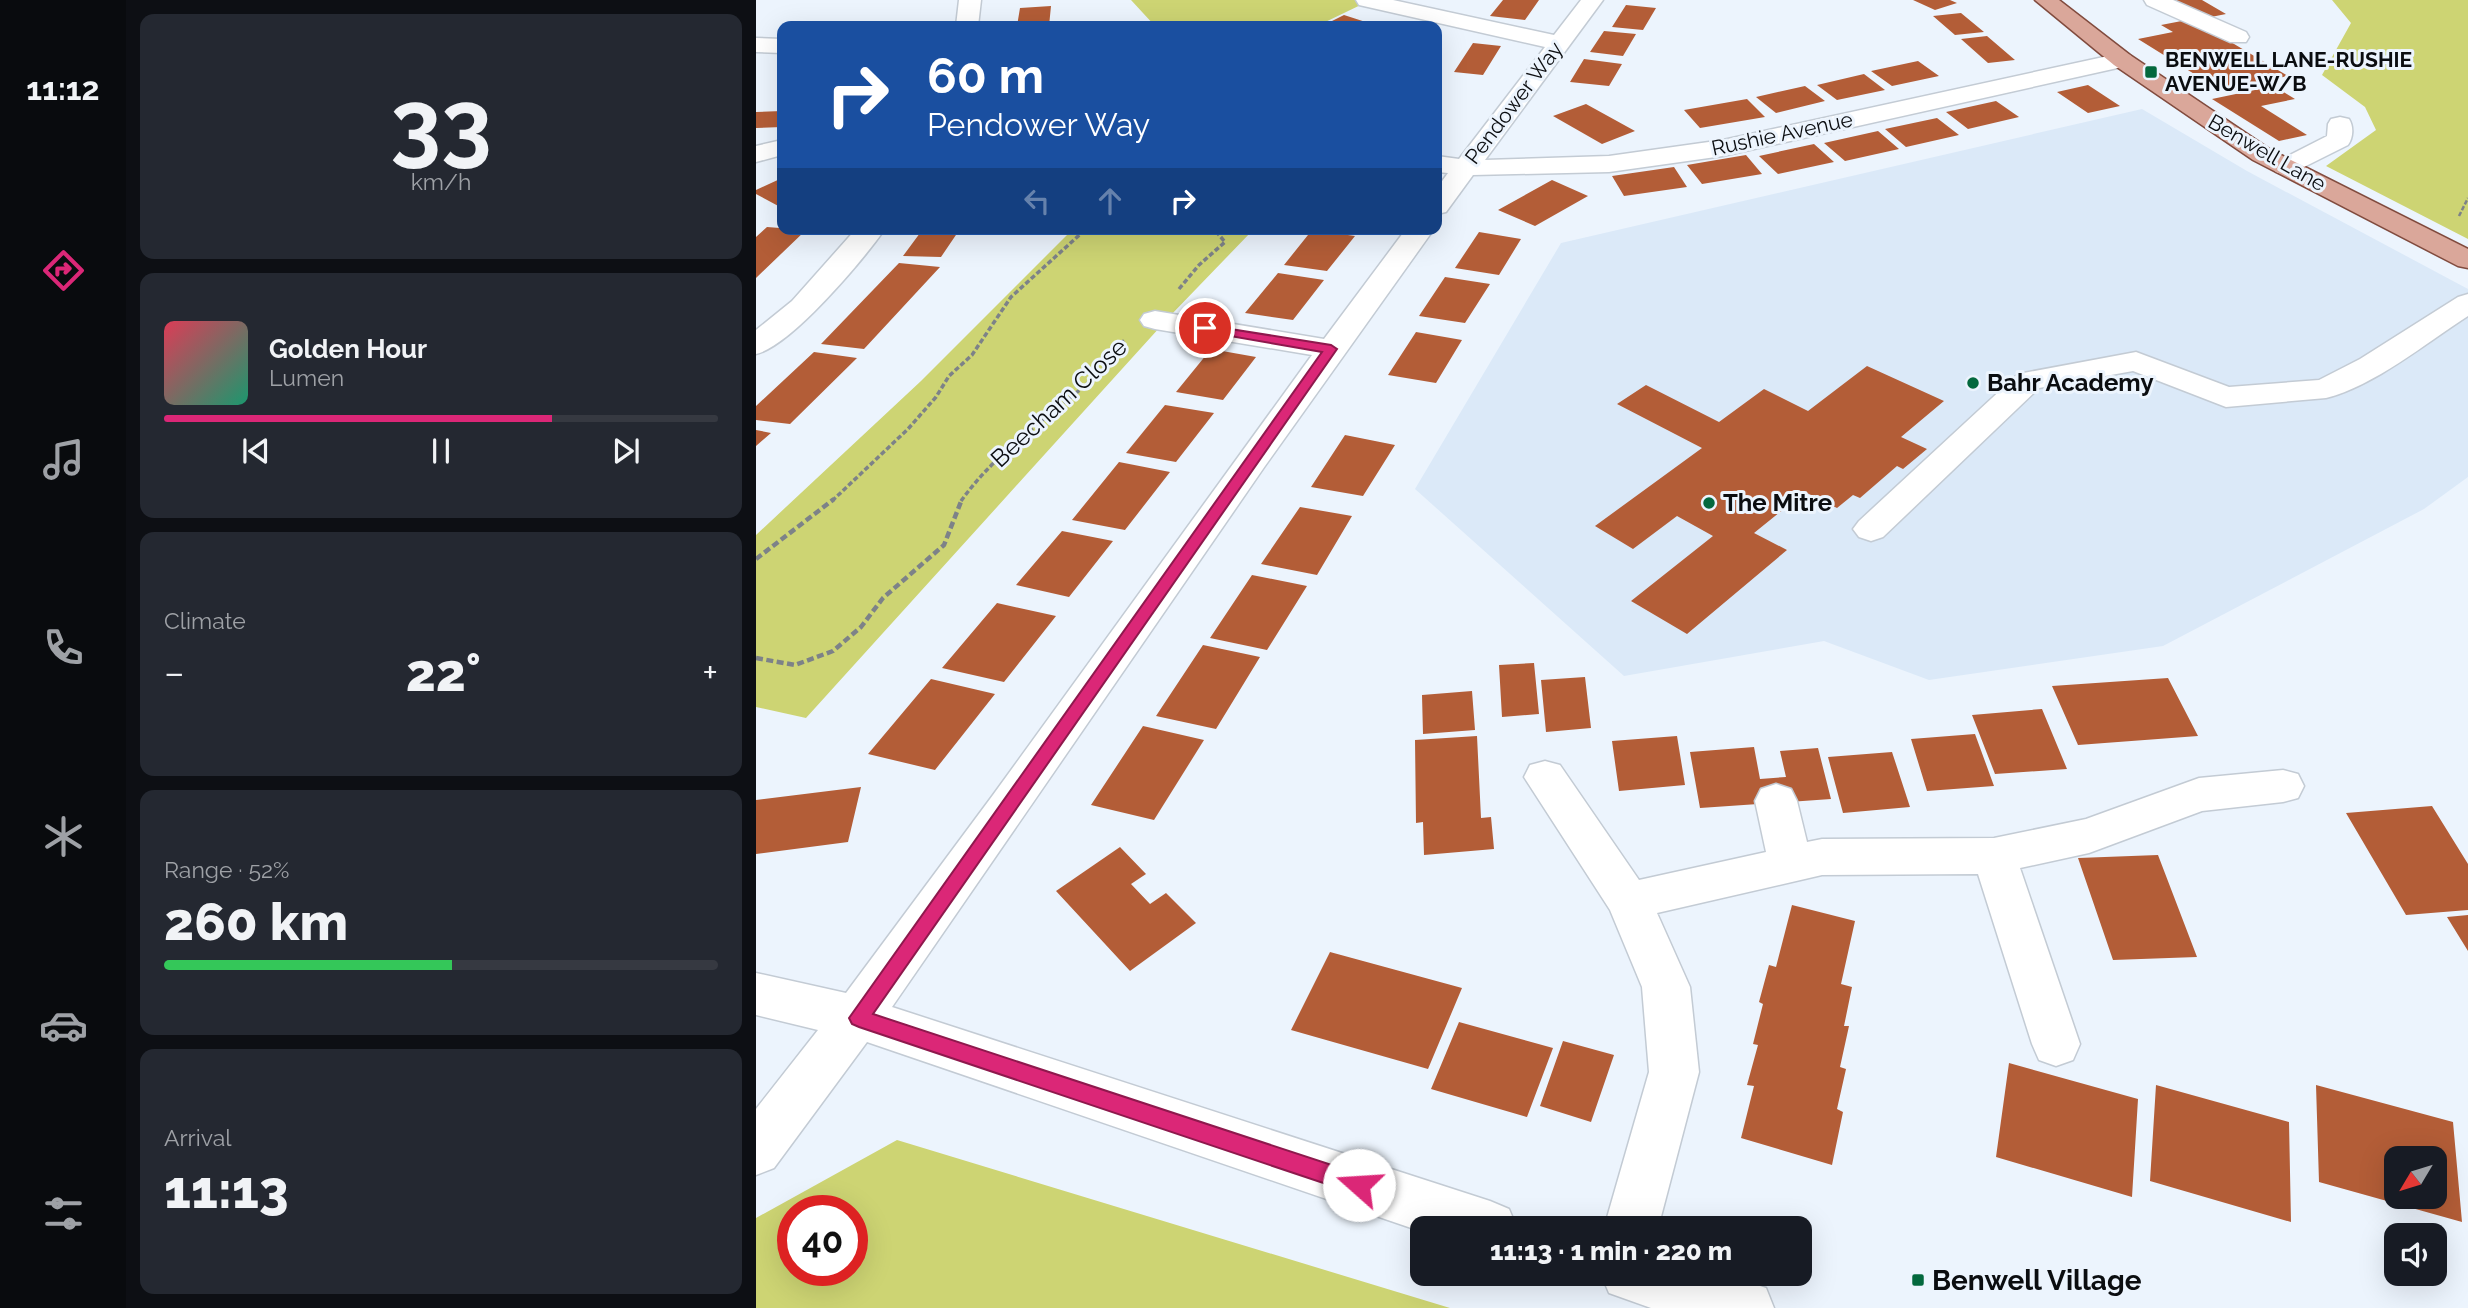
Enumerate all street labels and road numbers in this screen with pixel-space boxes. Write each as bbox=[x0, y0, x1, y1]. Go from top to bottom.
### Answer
street label: Pendower Way bbox=[1460, 37, 1568, 169]
street label: Rushie Avenue bbox=[1709, 106, 1855, 161]
street label: Benwell Lane bbox=[2204, 109, 2331, 196]
street label: Beecham Close bbox=[985, 332, 1133, 473]

